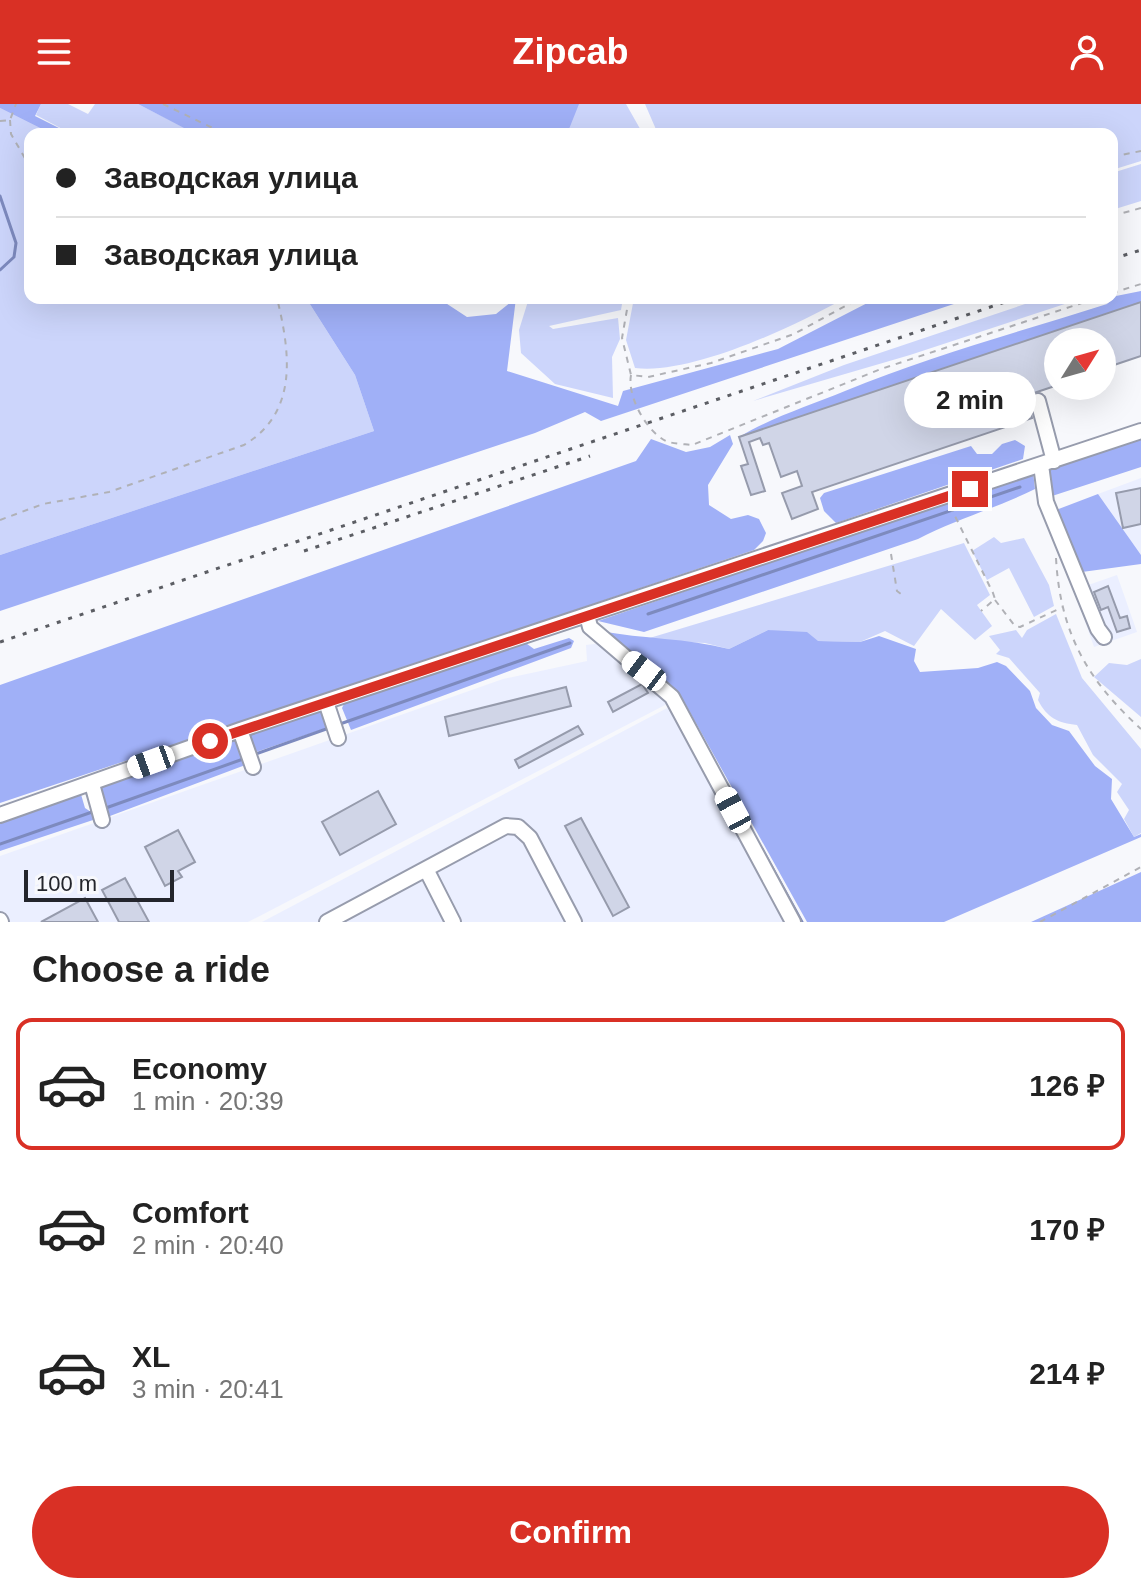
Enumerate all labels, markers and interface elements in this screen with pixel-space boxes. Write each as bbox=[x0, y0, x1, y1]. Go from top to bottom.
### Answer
icon: menu bbox=[32, 30, 76, 74]
icon: person bbox=[1065, 30, 1109, 74]
text: Zipcab bbox=[512, 31, 629, 72]
text: Заводская улица bbox=[104, 161, 358, 194]
text: Заводская улица bbox=[104, 238, 358, 271]
north arrow bbox=[1044, 328, 1116, 400]
map controls bbox=[1044, 328, 1116, 400]
callout: 2 min bbox=[904, 373, 1036, 429]
text: 2 min bbox=[936, 385, 1004, 415]
route end bbox=[952, 471, 988, 507]
car bbox=[618, 647, 670, 695]
route start bbox=[192, 723, 228, 759]
car bbox=[124, 743, 178, 781]
car bbox=[711, 783, 755, 837]
scale bar bbox=[24, 866, 174, 902]
text: 100 m bbox=[36, 871, 97, 896]
text: Choose a ride bbox=[32, 949, 270, 990]
icon: car bbox=[36, 1048, 108, 1120]
text: Economy bbox=[132, 1052, 267, 1085]
text: 126 ₽ bbox=[1029, 1069, 1105, 1102]
text: 1 min · 20:39 bbox=[132, 1086, 284, 1116]
icon: car bbox=[36, 1192, 108, 1264]
text: Comfort bbox=[132, 1196, 249, 1229]
text: 170 ₽ bbox=[1029, 1213, 1105, 1246]
text: 2 min · 20:40 bbox=[132, 1230, 284, 1260]
icon: car bbox=[36, 1336, 108, 1408]
text: XL bbox=[132, 1340, 170, 1373]
text: 214 ₽ bbox=[1029, 1357, 1105, 1390]
text: 3 min · 20:41 bbox=[132, 1374, 284, 1404]
button: Confirm bbox=[32, 1486, 1109, 1578]

